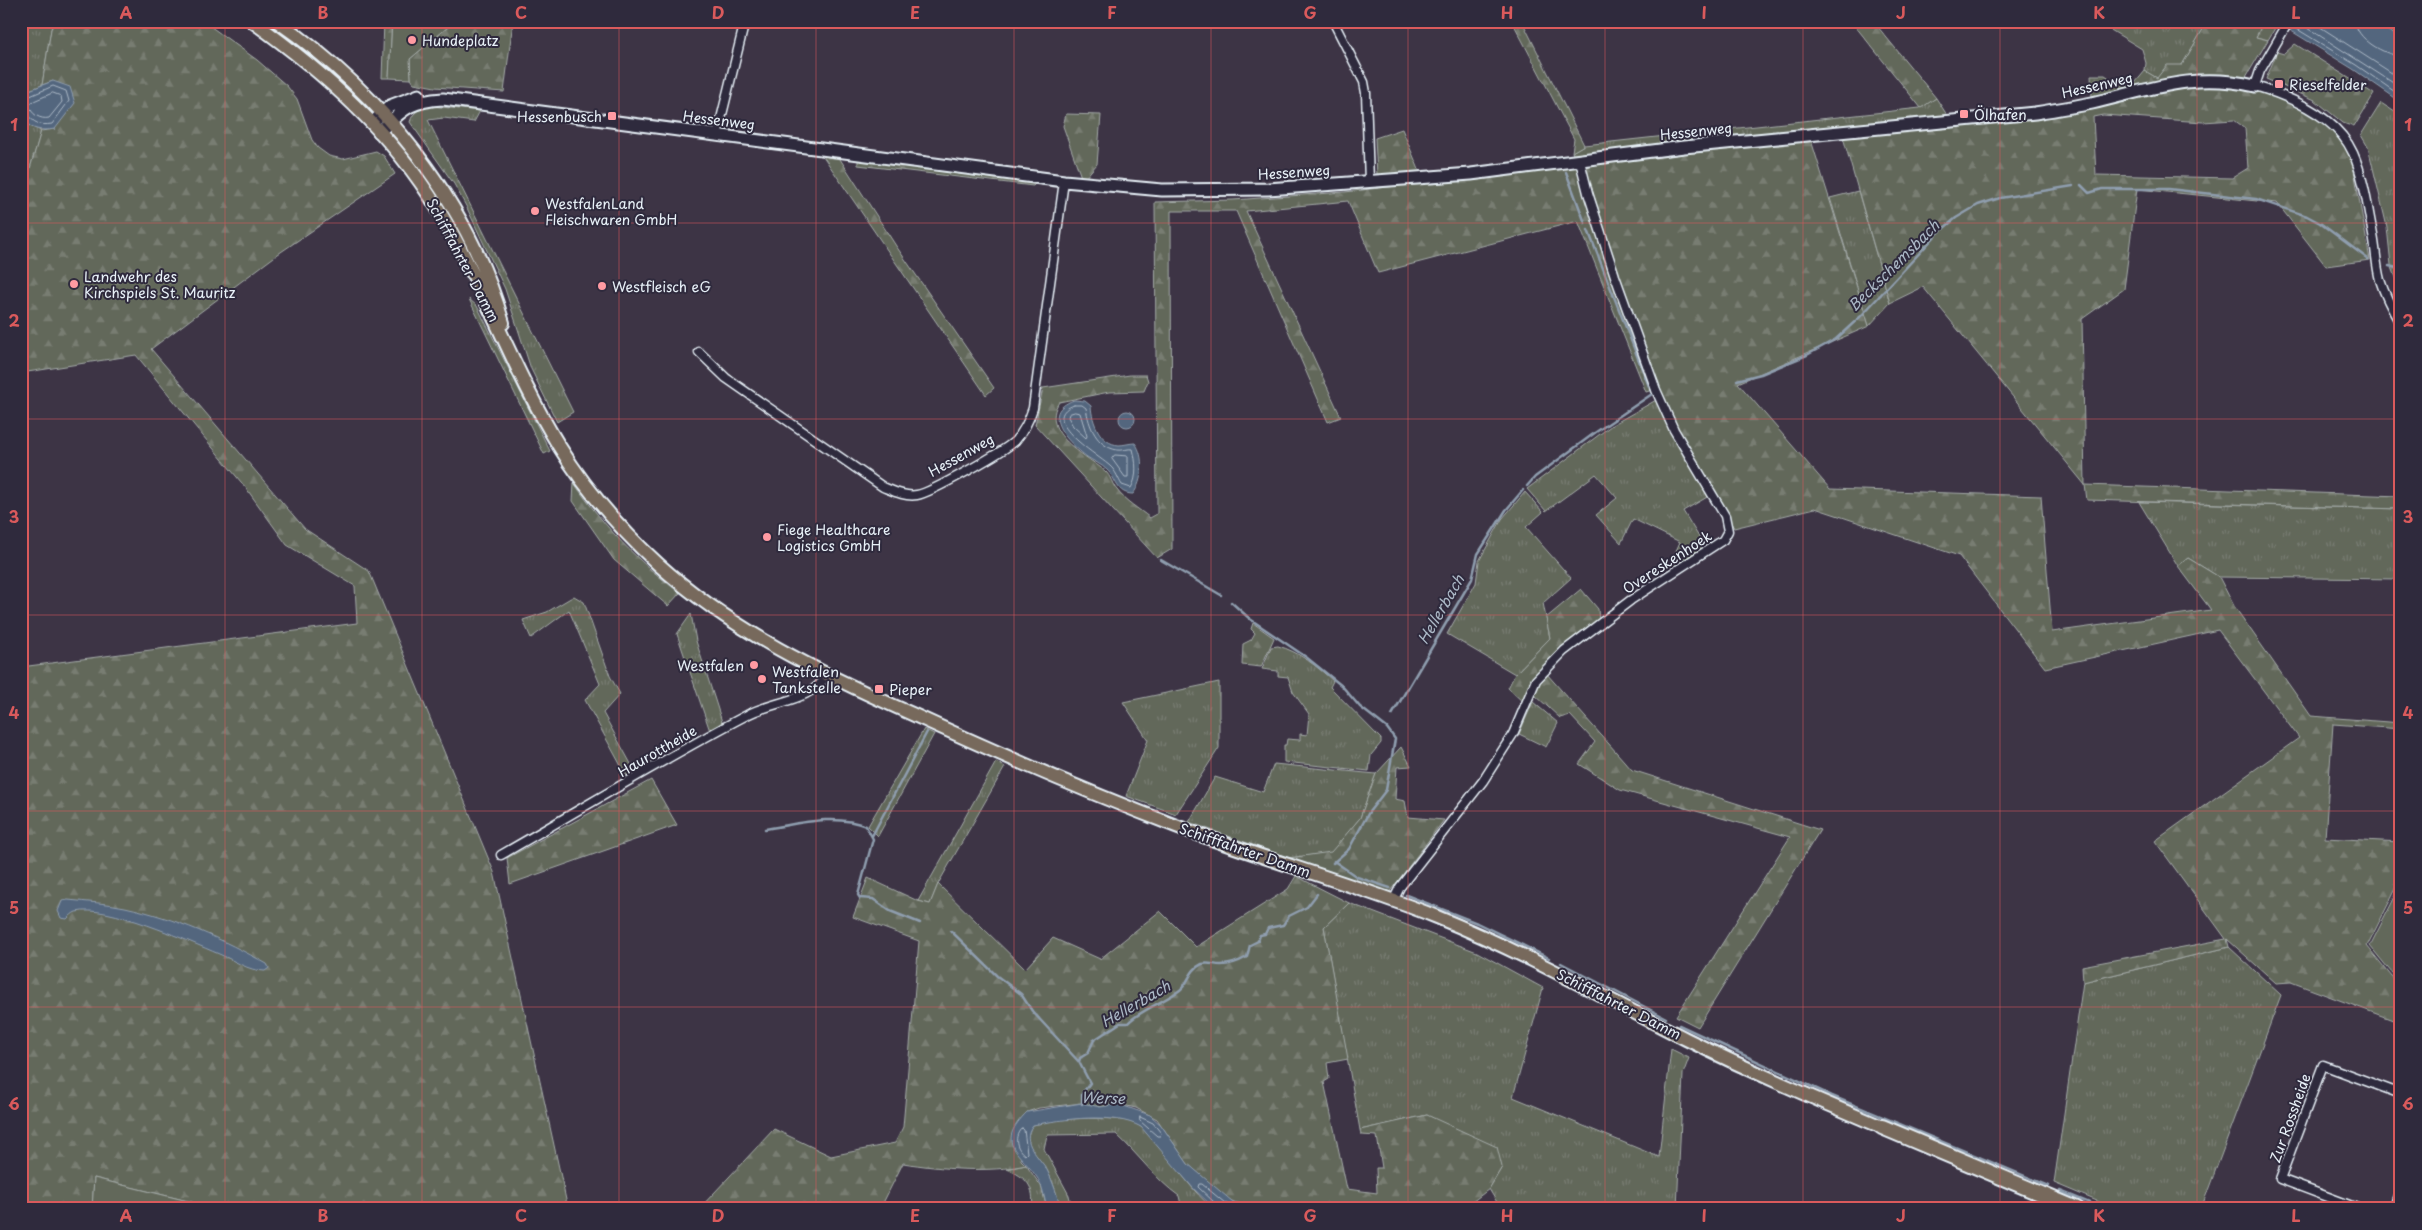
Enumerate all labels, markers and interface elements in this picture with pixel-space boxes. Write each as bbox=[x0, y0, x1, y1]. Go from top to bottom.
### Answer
text: A bbox=[120, 0, 133, 24]
text: B bbox=[318, 0, 329, 24]
text: C bbox=[515, 0, 527, 24]
text: D bbox=[712, 0, 724, 24]
text: E bbox=[910, 0, 920, 24]
text: F bbox=[1107, 0, 1117, 24]
text: G bbox=[1303, 0, 1317, 24]
text: H bbox=[1501, 0, 1513, 24]
text: I bbox=[1701, 0, 1707, 24]
text: J bbox=[1896, 0, 1906, 24]
text: K bbox=[2093, 0, 2105, 24]
text: L bbox=[2291, 0, 2301, 24]
place label: Hundeplatz bbox=[422, 30, 499, 51]
marker: Hundeplatz bbox=[406, 34, 418, 46]
street label: Hessenweg bbox=[2059, 67, 2135, 103]
place label: Rieselfelder bbox=[2289, 74, 2367, 95]
marker: Rieselfelder bbox=[2273, 78, 2285, 90]
place label: Ölhafen bbox=[1974, 104, 2027, 125]
street label: Hessenweg bbox=[682, 105, 756, 135]
place label: Hessenbusch bbox=[517, 106, 602, 127]
marker: Ölhafen bbox=[1958, 108, 1970, 120]
marker: Hessenbusch bbox=[606, 110, 618, 122]
text: 1 bbox=[10, 112, 18, 136]
text: 1 bbox=[2404, 112, 2412, 136]
street label: Hessenweg bbox=[1659, 117, 1733, 145]
street label: Hessenweg bbox=[1257, 159, 1331, 185]
place label: WestfalenLand Fleischwaren GmbH bbox=[545, 193, 677, 230]
street label: Schifffahrter Damm bbox=[421, 194, 505, 326]
marker: WestfalenLand Fleischwaren GmbH bbox=[529, 205, 541, 217]
water label: Beckschemsbach bbox=[1842, 214, 1944, 316]
place label: Landwehr des Kirchspiels St. Mauritz bbox=[84, 266, 236, 303]
place label: Westfleisch eG bbox=[612, 276, 711, 297]
marker: Landwehr des Kirchspiels St. Mauritz bbox=[68, 278, 80, 290]
marker: Westfleisch eG bbox=[596, 280, 608, 292]
text: 2 bbox=[8, 308, 20, 332]
text: 2 bbox=[2402, 308, 2414, 332]
street label: Hessenweg bbox=[924, 428, 998, 482]
text: 3 bbox=[9, 504, 19, 528]
text: 3 bbox=[2403, 504, 2413, 528]
place label: Fiege Healthcare Logistics GmbH bbox=[777, 519, 890, 556]
street label: Overeskenhoek bbox=[1618, 525, 1716, 599]
marker: Fiege Healthcare Logistics GmbH bbox=[761, 531, 773, 543]
water label: Hellerbach bbox=[1411, 570, 1469, 648]
place label: Westfalen bbox=[677, 655, 744, 676]
marker: Westfalen bbox=[748, 659, 760, 671]
place label: Westfalen Tankstelle bbox=[772, 661, 841, 698]
marker: Westfalen Tankstelle bbox=[756, 673, 768, 685]
place label: Pieper bbox=[889, 679, 932, 700]
marker: Pieper bbox=[873, 683, 885, 695]
text: 4 bbox=[9, 700, 20, 724]
text: 4 bbox=[2403, 700, 2414, 724]
street label: Haurottheide bbox=[614, 720, 700, 782]
street label: Schifffahrter Damm bbox=[1177, 818, 1313, 882]
text: 5 bbox=[9, 895, 19, 919]
text: 5 bbox=[2403, 895, 2413, 919]
street label: Schifffahrter Damm bbox=[1553, 963, 1685, 1045]
water label: Hellerbach bbox=[1096, 974, 1174, 1032]
street label: Zur Rossheide bbox=[2264, 1071, 2316, 1165]
water label: Werse bbox=[1081, 1085, 1126, 1109]
text: 6 bbox=[8, 1091, 20, 1115]
text: 6 bbox=[2402, 1091, 2414, 1115]
text: A bbox=[120, 1203, 133, 1227]
text: B bbox=[318, 1203, 329, 1227]
text: C bbox=[515, 1203, 527, 1227]
text: D bbox=[712, 1203, 724, 1227]
text: E bbox=[910, 1203, 920, 1227]
text: F bbox=[1107, 1203, 1117, 1227]
text: G bbox=[1303, 1203, 1317, 1227]
text: H bbox=[1501, 1203, 1513, 1227]
text: I bbox=[1701, 1203, 1707, 1227]
text: J bbox=[1896, 1203, 1906, 1227]
text: K bbox=[2093, 1203, 2105, 1227]
text: L bbox=[2291, 1203, 2301, 1227]

